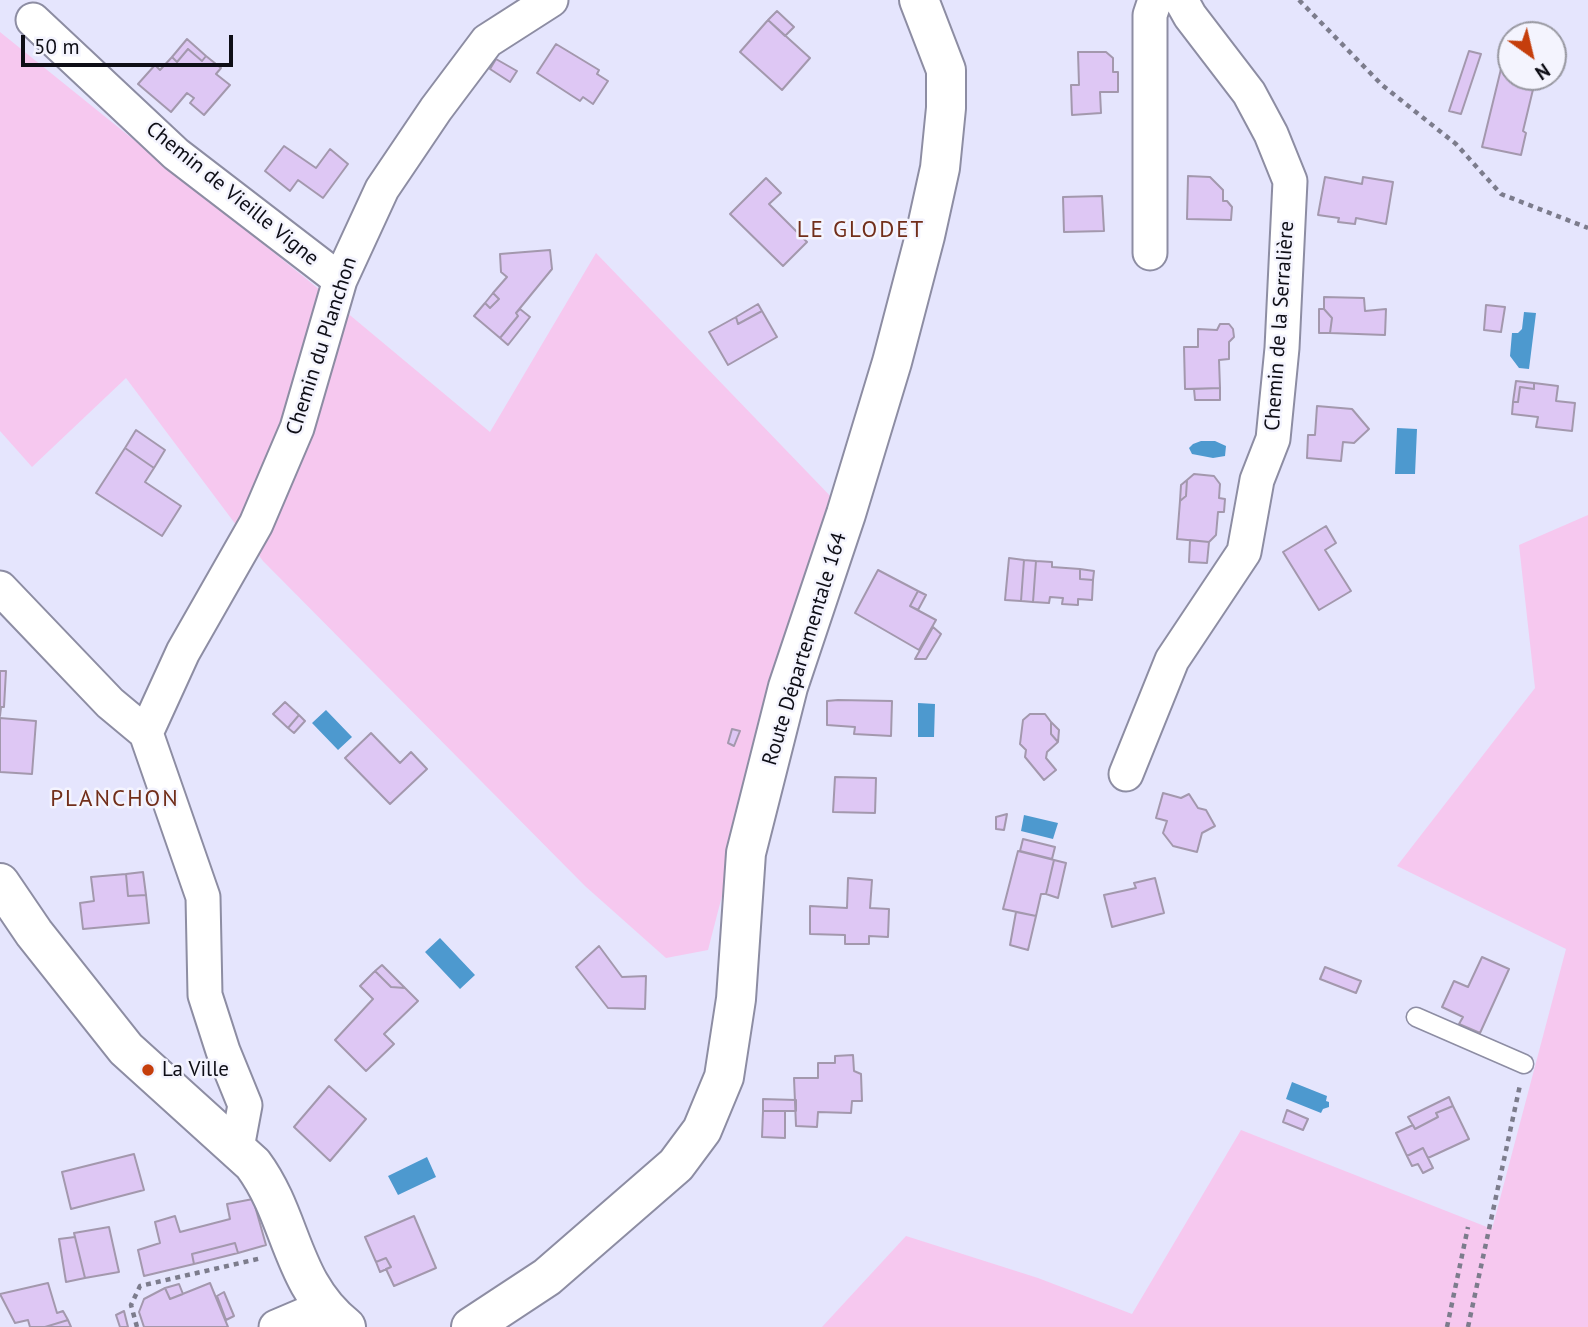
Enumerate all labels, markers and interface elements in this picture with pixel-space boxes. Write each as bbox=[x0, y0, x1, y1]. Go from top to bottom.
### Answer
scale bar bbox=[24, 21, 236, 65]
north arrow bbox=[1497, 21, 1567, 91]
text: 50 m bbox=[34, 33, 80, 60]
text: N bbox=[1531, 58, 1555, 85]
street label: Chemin de Vieille Vigne bbox=[141, 117, 323, 271]
district label: LE GLODET bbox=[798, 216, 924, 244]
street label: Chemin de la Serralière bbox=[1260, 220, 1300, 432]
street label: Chemin du Planchon bbox=[281, 254, 363, 438]
street label: Route Départementale 164 bbox=[758, 530, 852, 768]
district label: PLANCHON bbox=[51, 785, 179, 813]
place label: La Ville bbox=[162, 1057, 229, 1083]
marker: La Ville bbox=[140, 1062, 156, 1078]

